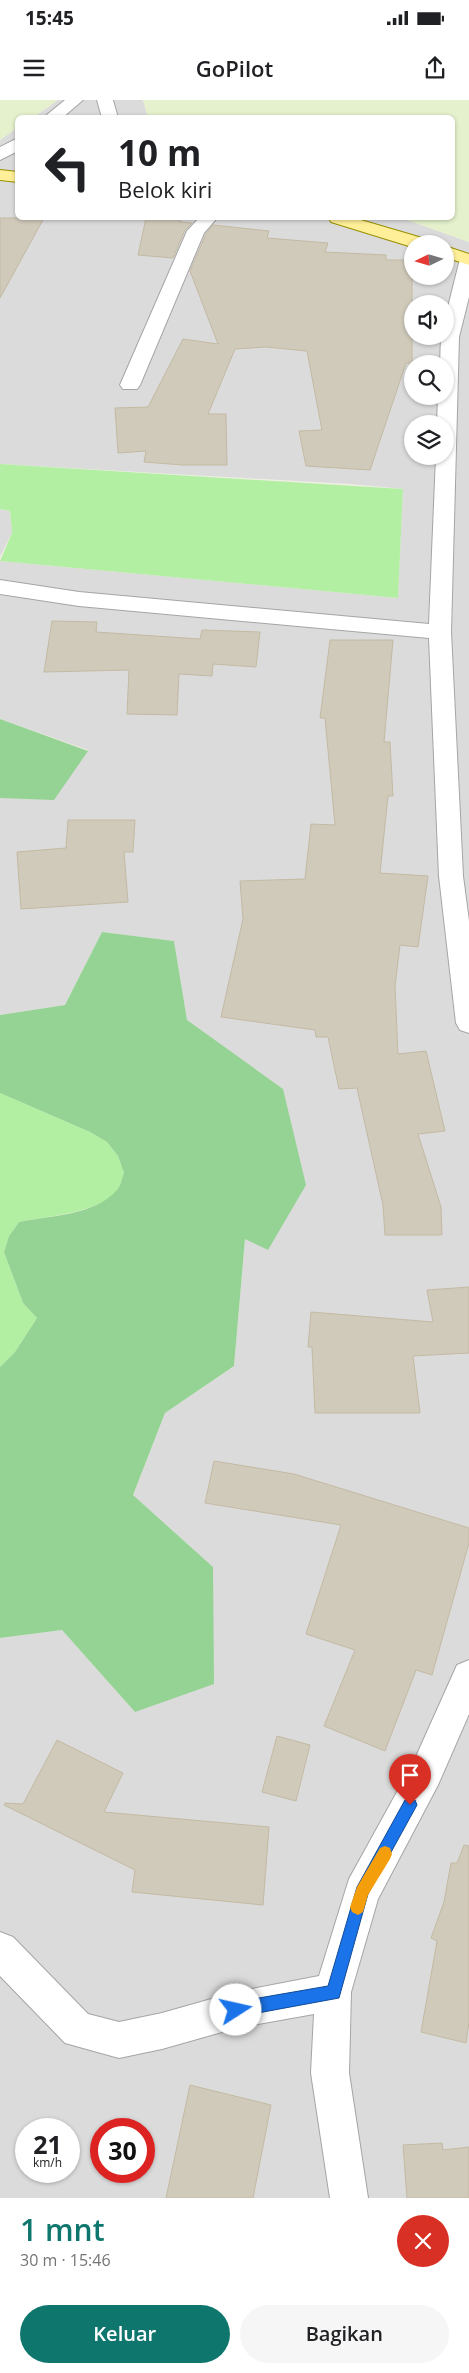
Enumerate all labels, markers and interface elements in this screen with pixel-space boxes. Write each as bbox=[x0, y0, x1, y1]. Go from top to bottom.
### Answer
text: 15:45 bbox=[25, 5, 74, 31]
text: GoPilot bbox=[196, 53, 273, 83]
icon: menu bbox=[20, 54, 48, 82]
icon: share bbox=[421, 54, 449, 82]
text: 10 m bbox=[118, 129, 201, 176]
icon: left bbox=[35, 135, 100, 200]
text: Belok kiri bbox=[118, 174, 212, 204]
north arrow bbox=[404, 235, 454, 285]
map controls bbox=[404, 235, 454, 465]
button: sound bbox=[404, 295, 454, 345]
button: search bbox=[404, 355, 454, 405]
button: layers bbox=[404, 415, 454, 465]
pin bbox=[389, 1754, 431, 1805]
icon: arrive bbox=[396, 1761, 424, 1789]
position arrow bbox=[209, 1983, 261, 2035]
speed limit sign: 30 bbox=[90, 2118, 155, 2183]
text: 21 bbox=[33, 2127, 62, 2161]
text: km/h bbox=[33, 2154, 62, 2171]
text: 1 mnt bbox=[20, 2209, 105, 2250]
button: close bbox=[397, 2215, 449, 2267]
text: 30 m · 15:46 bbox=[20, 2249, 111, 2271]
button: Keluar bbox=[20, 2305, 230, 2363]
button: Bagikan bbox=[240, 2305, 449, 2363]

